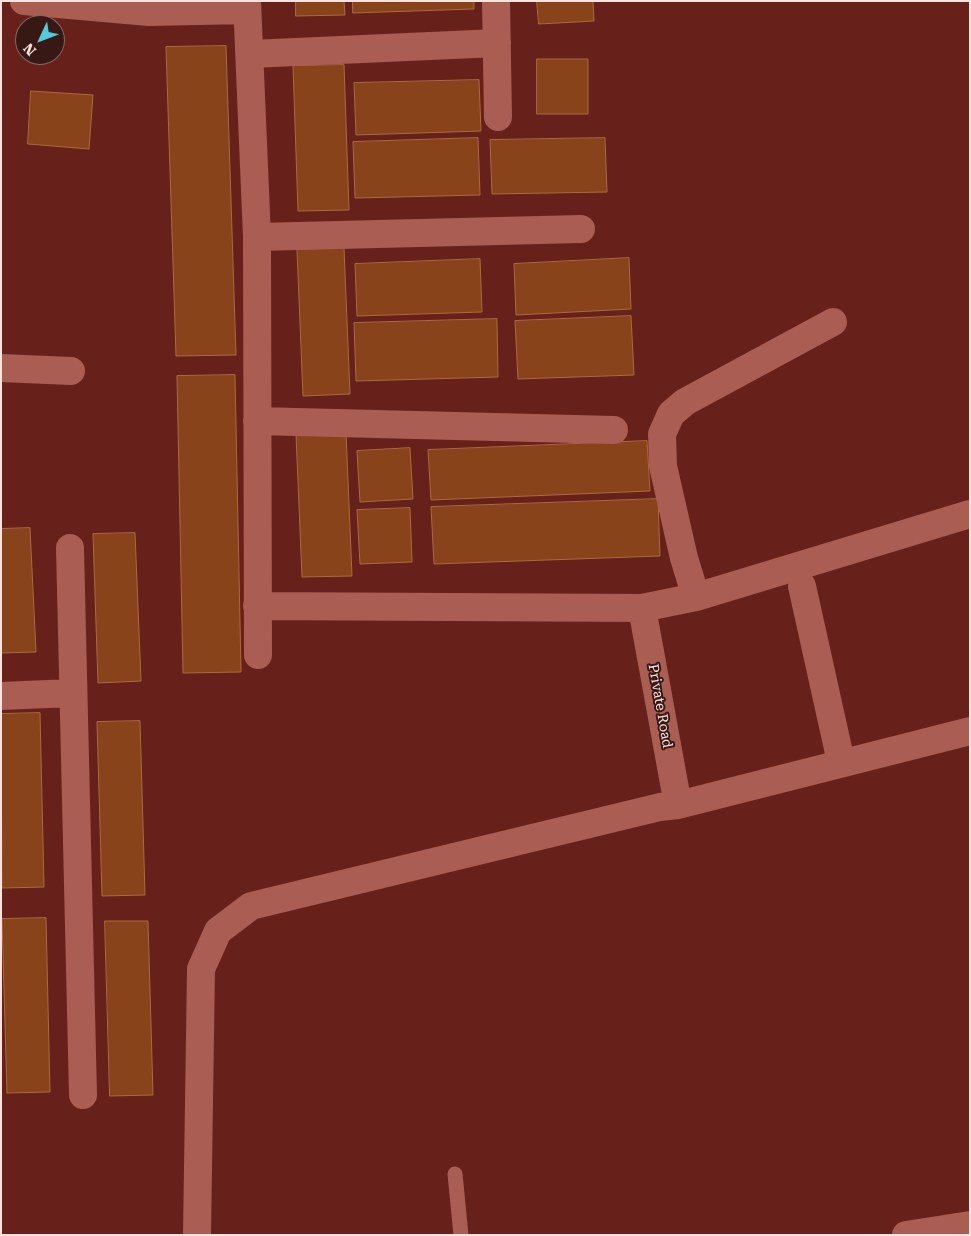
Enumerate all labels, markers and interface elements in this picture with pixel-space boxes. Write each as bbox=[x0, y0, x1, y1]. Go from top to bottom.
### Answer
north arrow bbox=[15, 15, 65, 65]
text: N bbox=[20, 40, 39, 59]
street label: Private Road bbox=[644, 663, 676, 749]

